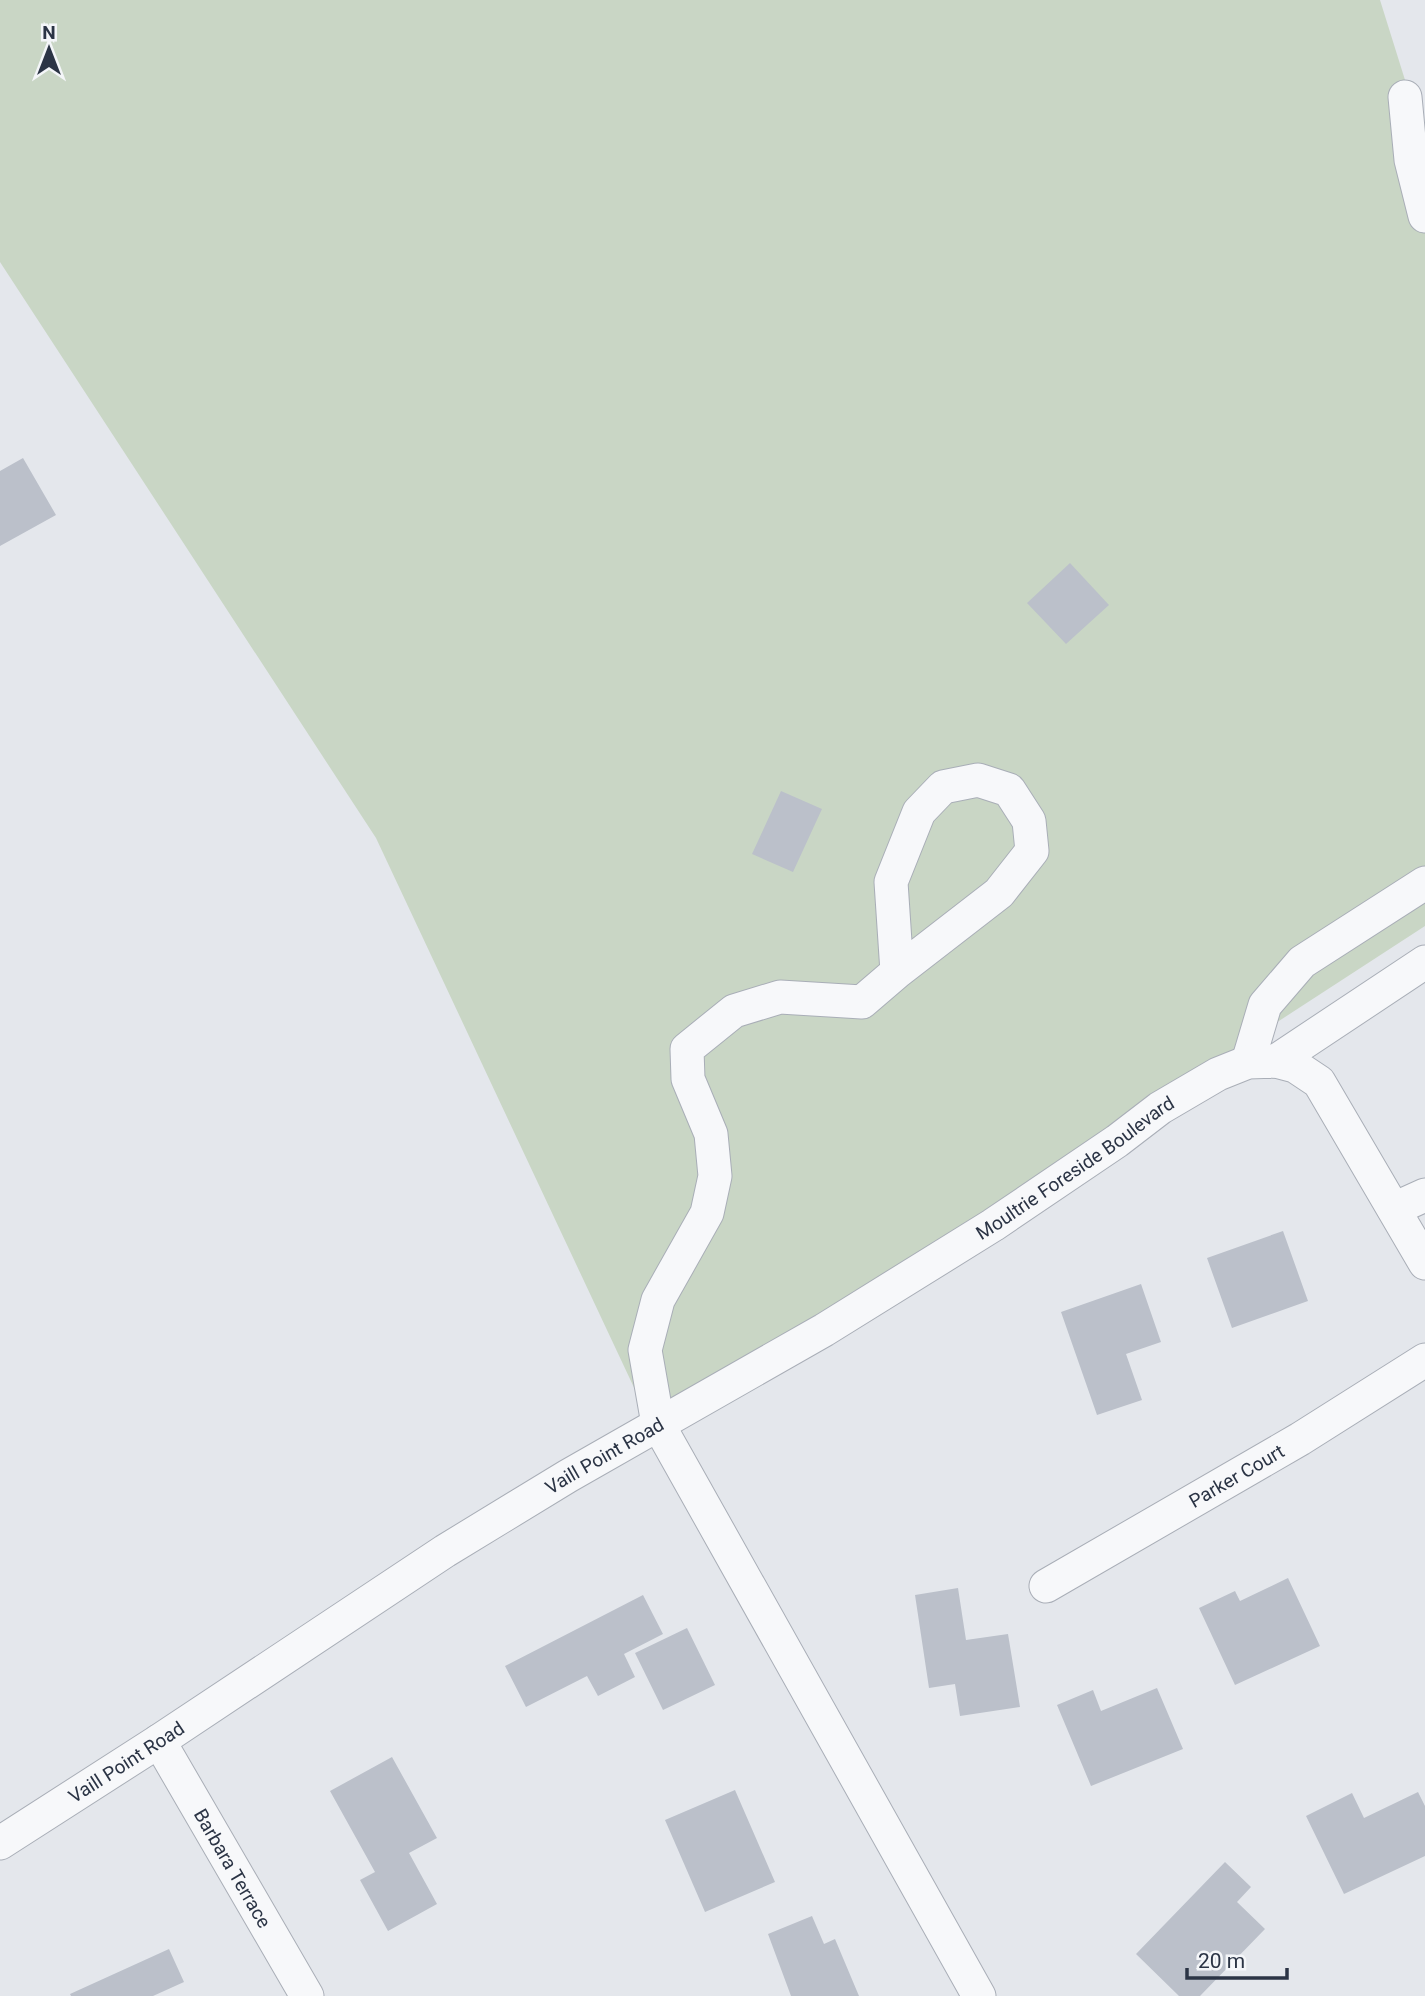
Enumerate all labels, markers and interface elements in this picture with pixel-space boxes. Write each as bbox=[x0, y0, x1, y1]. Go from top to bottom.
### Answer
north arrow bbox=[14, 14, 84, 84]
text: N bbox=[42, 21, 56, 44]
street label: Moultrie Foreside Boulevard bbox=[972, 1091, 1178, 1245]
street label: Vaill Point Road bbox=[541, 1413, 668, 1499]
street label: Parker Court bbox=[1185, 1440, 1288, 1513]
street label: Vaill Point Road bbox=[64, 1717, 189, 1808]
street label: Barbara Terrace bbox=[189, 1805, 276, 1932]
scale bar bbox=[1187, 1937, 1287, 1981]
text: 20 m bbox=[1198, 1949, 1245, 1973]

